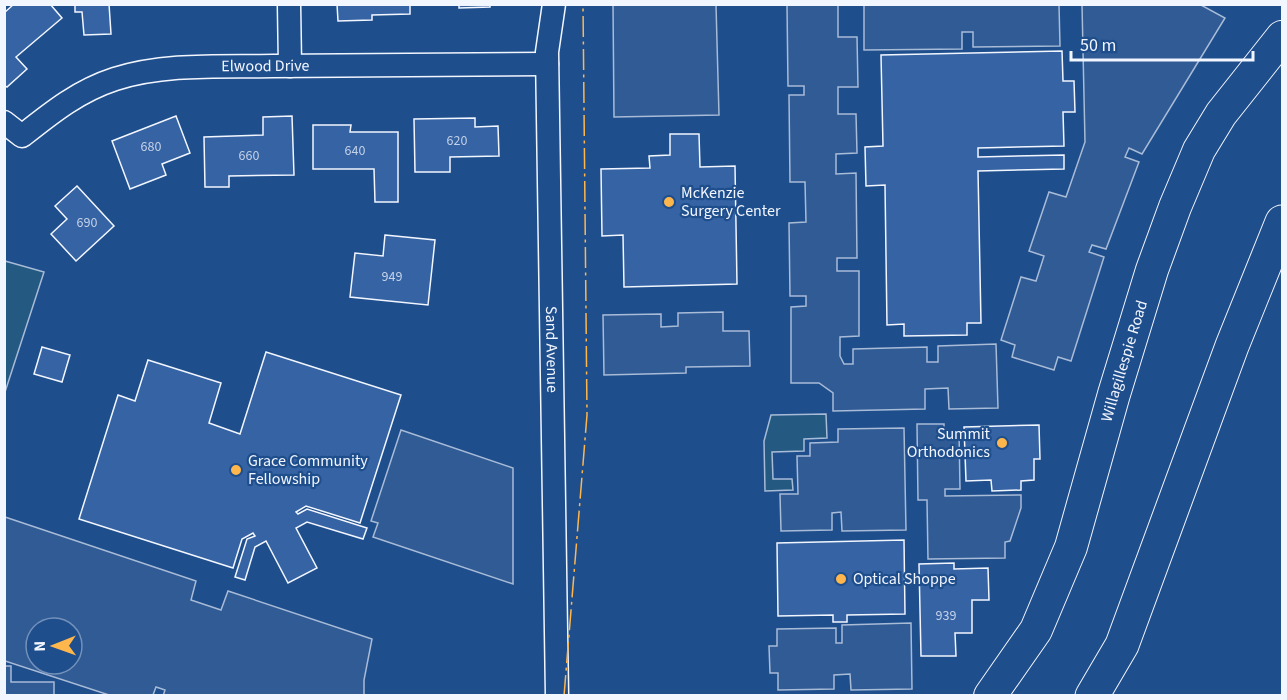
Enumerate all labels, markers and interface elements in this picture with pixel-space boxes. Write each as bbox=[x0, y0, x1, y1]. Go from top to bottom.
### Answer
scale bar bbox=[1071, 24, 1252, 62]
text: 50 m bbox=[1080, 33, 1116, 58]
street label: Elwood Drive bbox=[221, 55, 310, 77]
house number: 620 bbox=[447, 131, 467, 151]
house number: 680 bbox=[141, 137, 161, 157]
house number: 640 bbox=[345, 141, 365, 161]
house number: 660 bbox=[239, 146, 259, 166]
place label: McKenzie Surgery Center bbox=[681, 182, 781, 222]
marker: McKenzie Surgery Center bbox=[662, 195, 676, 209]
house number: 690 bbox=[77, 213, 97, 233]
house number: 949 bbox=[382, 267, 402, 287]
street label: Willagillespie Road bbox=[1096, 298, 1153, 424]
street label: Sand Avenue bbox=[540, 306, 563, 393]
place label: Summit Orthodonics bbox=[907, 423, 991, 463]
marker: Summit Orthodonics bbox=[995, 436, 1009, 450]
place label: Grace Community Fellowship bbox=[248, 450, 368, 490]
marker: Grace Community Fellowship bbox=[229, 463, 243, 477]
place label: Optical Shoppe bbox=[853, 568, 956, 590]
marker: Optical Shoppe bbox=[834, 572, 848, 586]
house number: 939 bbox=[936, 606, 956, 626]
north arrow bbox=[24, 616, 84, 676]
text: N bbox=[29, 641, 51, 652]

